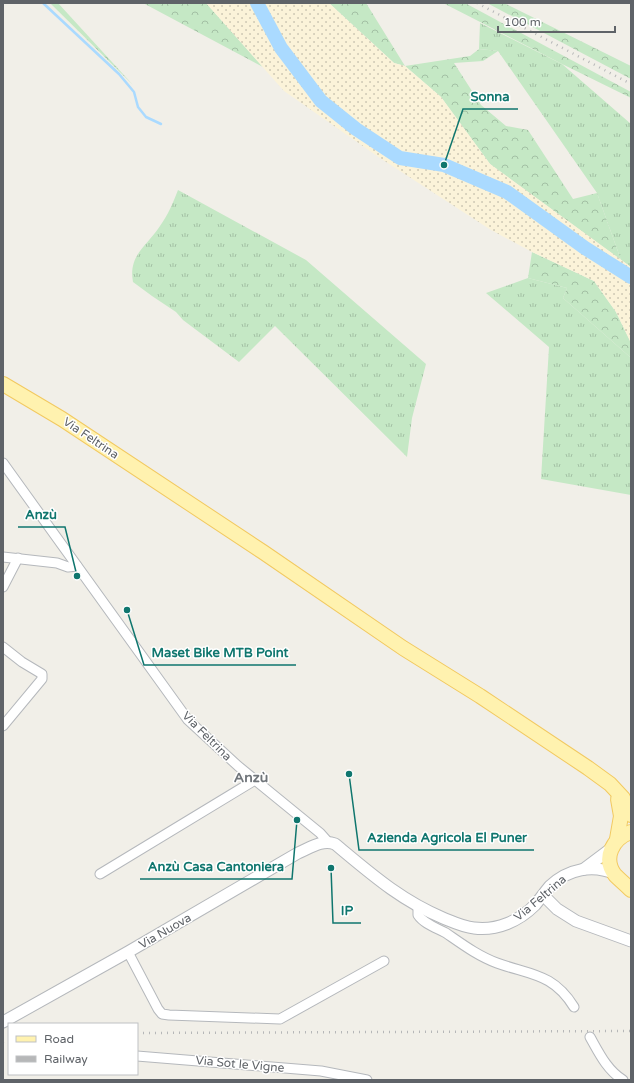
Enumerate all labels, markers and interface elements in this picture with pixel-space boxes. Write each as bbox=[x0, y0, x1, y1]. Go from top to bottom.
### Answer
scale bar bbox=[498, 8, 615, 34]
text: 100 m bbox=[504, 15, 541, 29]
callout: Sonna bbox=[463, 84, 518, 109]
text: Sonna bbox=[470, 89, 510, 105]
street label: Via Feltrina bbox=[61, 414, 121, 462]
callout: Anzù bbox=[18, 502, 65, 527]
text: Anzù bbox=[25, 507, 57, 523]
callout: Maset Bike MTB Point bbox=[144, 640, 296, 665]
text: Maset Bike MTB Point bbox=[152, 645, 288, 661]
street label: Via Feltrina bbox=[179, 708, 235, 764]
district label: Anzù bbox=[234, 769, 268, 786]
callout: Azienda Agricola El Puner bbox=[359, 825, 534, 850]
text: Azienda Agricola El Puner bbox=[367, 830, 528, 846]
callout: Anzù Casa Cantoniera bbox=[140, 854, 292, 879]
text: Anzù Casa Cantoniera bbox=[148, 859, 284, 875]
street label: Via Feltrina bbox=[511, 872, 569, 924]
callout: IP bbox=[333, 898, 361, 923]
text: IP bbox=[341, 903, 353, 919]
street label: Via Nuova bbox=[136, 910, 194, 952]
legend bbox=[8, 1023, 138, 1075]
text: Road bbox=[44, 1032, 74, 1046]
text: Railway bbox=[44, 1052, 88, 1066]
street label: Via Sot le Vigne bbox=[195, 1053, 285, 1075]

